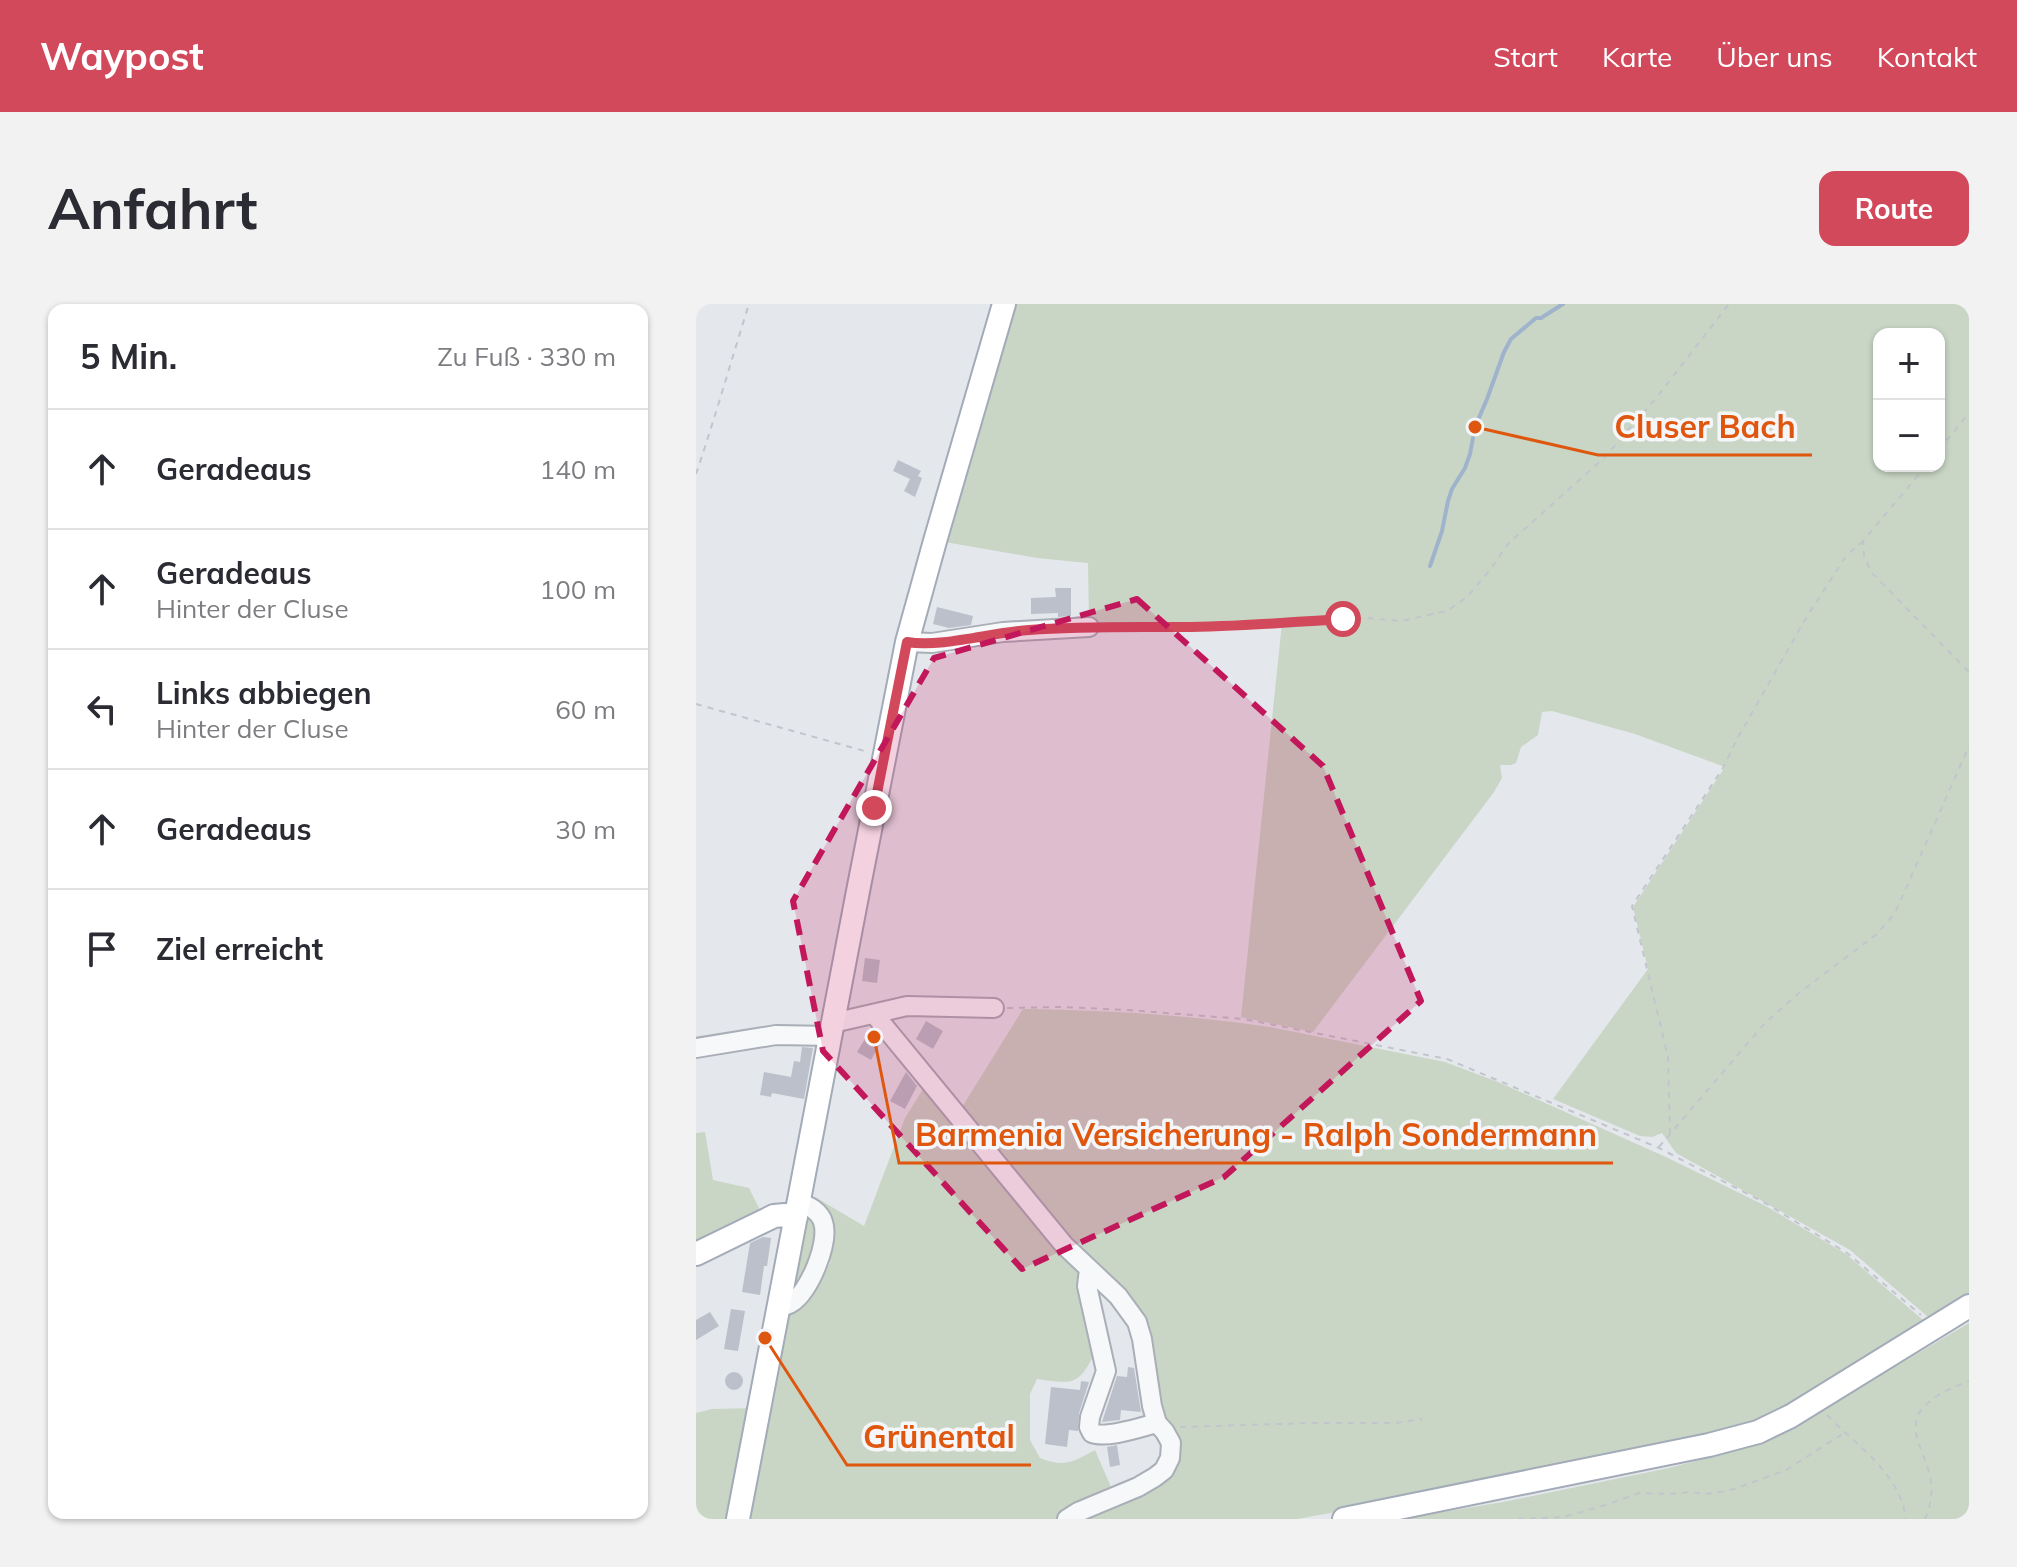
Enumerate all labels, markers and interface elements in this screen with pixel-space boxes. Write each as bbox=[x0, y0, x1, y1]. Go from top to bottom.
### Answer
text: Waypost bbox=[40, 32, 204, 80]
text: Start bbox=[1493, 39, 1558, 74]
text: Karte bbox=[1602, 39, 1672, 74]
text: Über uns bbox=[1716, 39, 1833, 74]
text: Kontakt bbox=[1877, 39, 1977, 74]
button: Route bbox=[1819, 171, 1969, 246]
text: Anfahrt bbox=[48, 173, 257, 243]
map controls bbox=[1873, 328, 1945, 472]
button: + bbox=[1873, 328, 1945, 400]
text: 5 Min. bbox=[80, 335, 177, 378]
text: Zu Fuß · 330 m bbox=[437, 340, 616, 373]
callout: Cluser Bach bbox=[1598, 399, 1812, 455]
button: − bbox=[1873, 400, 1945, 472]
text: Cluser Bach bbox=[1614, 406, 1796, 446]
icon: ahead bbox=[80, 447, 124, 491]
text: Geradeaus bbox=[156, 450, 311, 488]
text: 140 m bbox=[540, 453, 616, 486]
text: Geradeaus bbox=[156, 554, 311, 592]
icon: ahead bbox=[80, 567, 124, 611]
text: 100 m bbox=[540, 573, 616, 606]
text: Hinter der Cluse bbox=[156, 592, 349, 625]
route start bbox=[1325, 601, 1361, 637]
text: Links abbiegen bbox=[156, 674, 372, 712]
icon: left bbox=[80, 687, 124, 731]
text: 60 m bbox=[555, 693, 616, 726]
text: Hinter der Cluse bbox=[156, 712, 349, 745]
route end bbox=[856, 790, 892, 826]
icon: ahead bbox=[80, 807, 124, 851]
text: Geradeaus bbox=[156, 810, 311, 848]
text: 30 m bbox=[555, 813, 616, 846]
icon: arrive bbox=[80, 927, 124, 971]
text: Ziel erreicht bbox=[156, 930, 323, 968]
callout: Barmenia Versicherung - Ralph Sondermann bbox=[899, 1107, 1613, 1163]
text: Barmenia Versicherung - Ralph Sondermann bbox=[915, 1114, 1597, 1154]
callout: Grünental bbox=[847, 1409, 1031, 1465]
text: Grünental bbox=[863, 1416, 1015, 1456]

